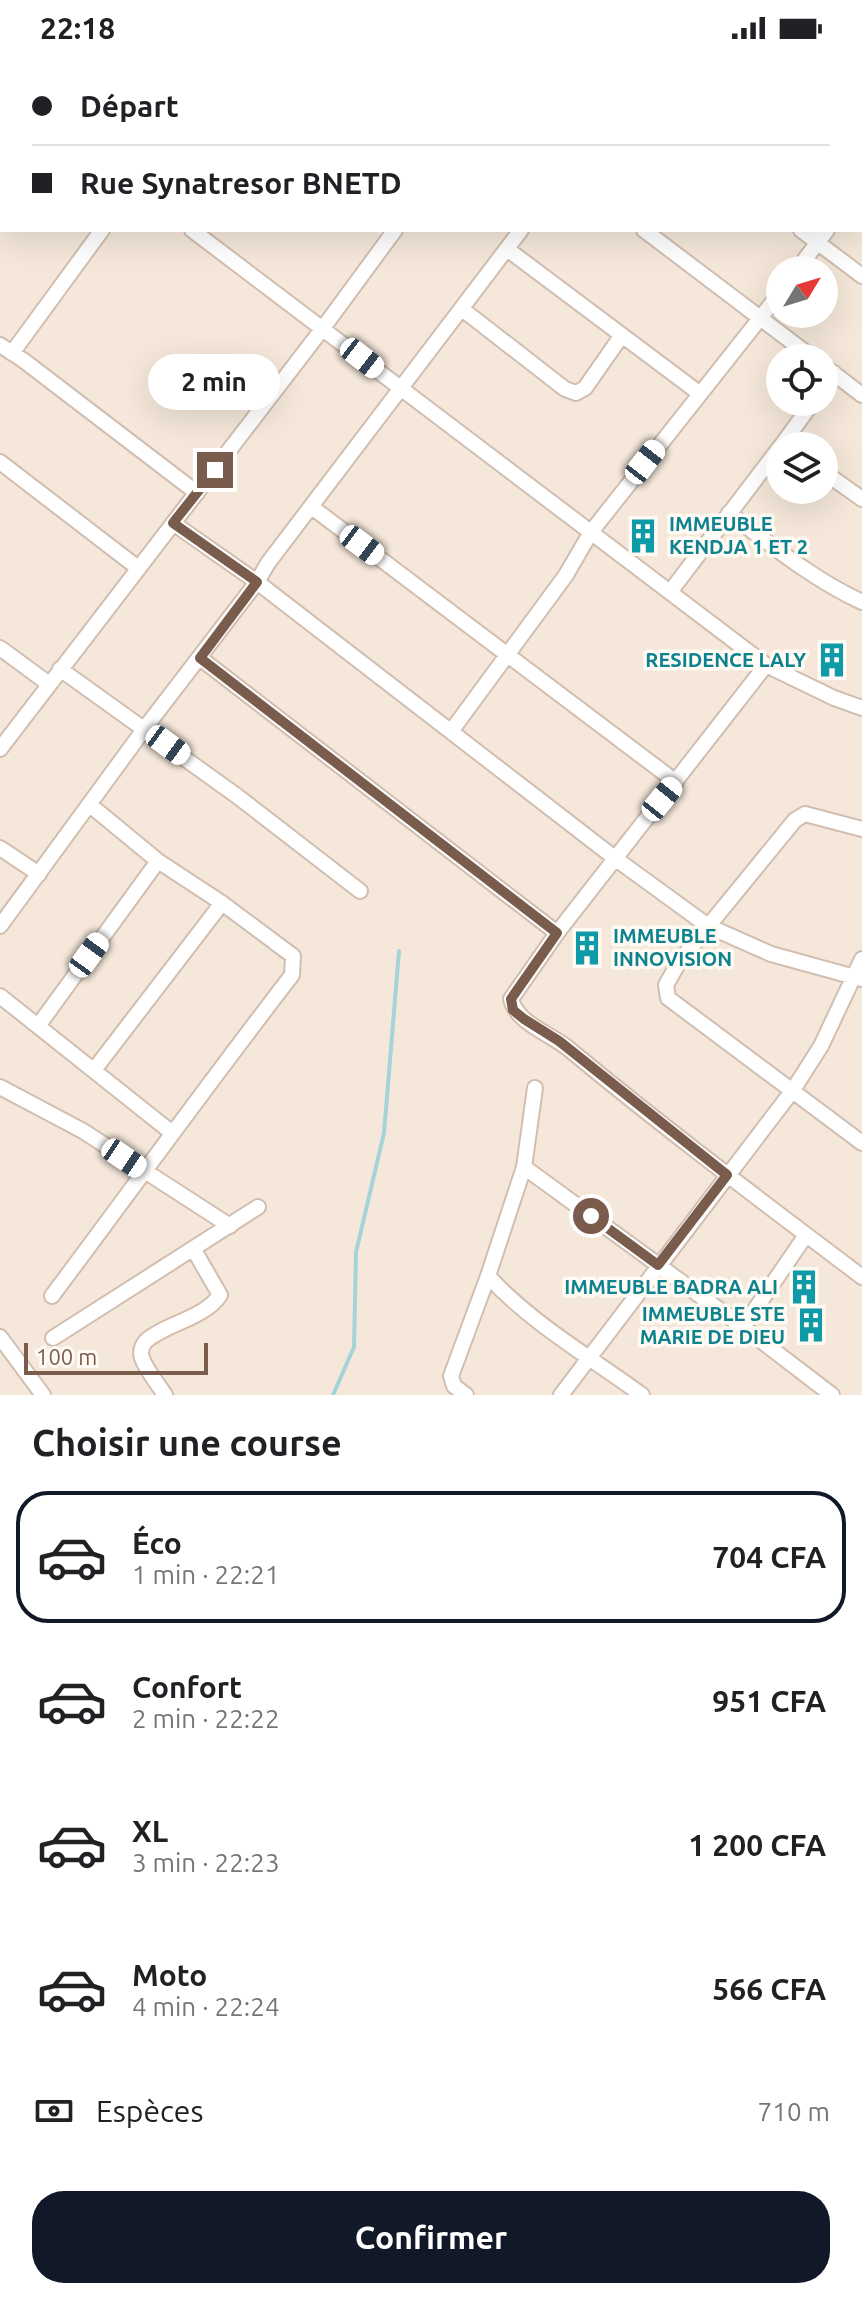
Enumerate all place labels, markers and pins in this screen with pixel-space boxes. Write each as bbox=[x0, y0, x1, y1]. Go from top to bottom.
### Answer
place label: IMMEUBLE KENDJA 1 ET 2 bbox=[669, 512, 808, 558]
building icon: IMMEUBLE KENDJA 1 ET 2 bbox=[624, 517, 662, 555]
building icon: RESIDENCE LALY bbox=[813, 641, 851, 679]
place label: RESIDENCE LALY bbox=[645, 648, 806, 671]
place label: IMMEUBLE INNOVISION bbox=[613, 924, 732, 970]
building icon: IMMEUBLE INNOVISION bbox=[568, 929, 606, 967]
building icon: IMMEUBLE BADRA ALI bbox=[785, 1268, 823, 1306]
place label: IMMEUBLE BADRA ALI bbox=[564, 1275, 778, 1298]
place label: IMMEUBLE STE MARIE DE DIEU bbox=[640, 1302, 785, 1348]
building icon: IMMEUBLE STE MARIE DE DIEU bbox=[792, 1306, 830, 1344]

